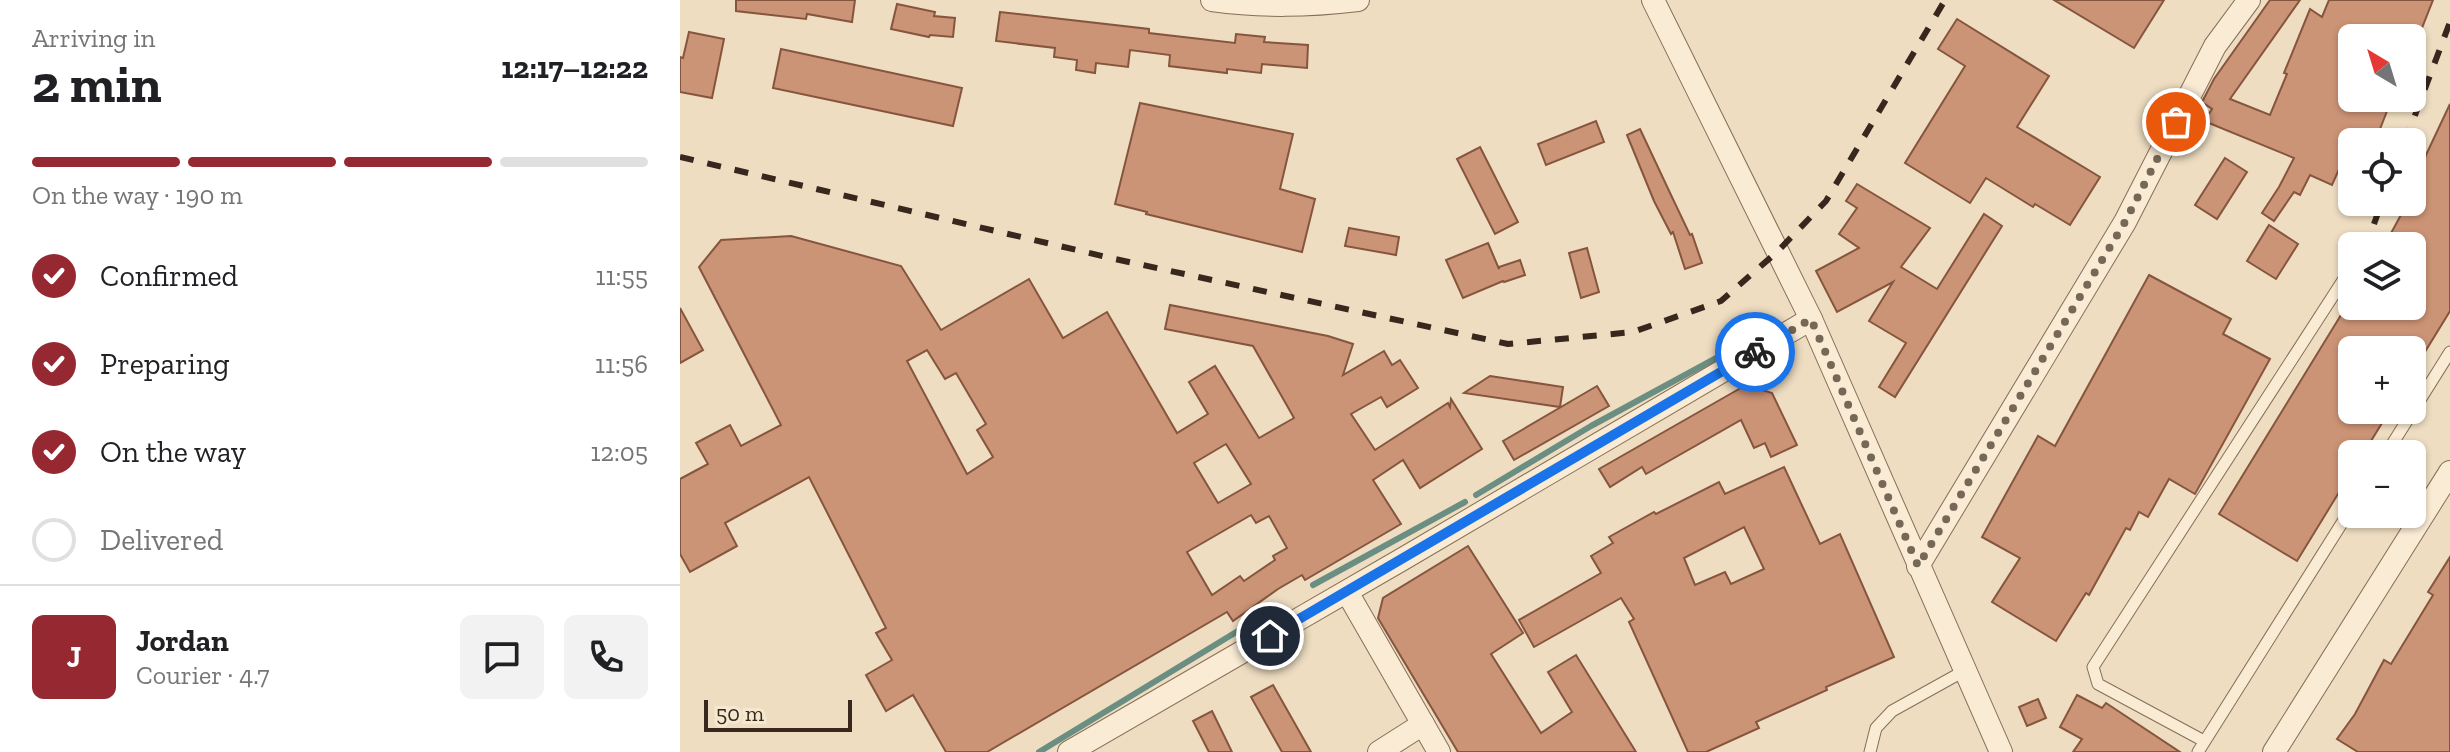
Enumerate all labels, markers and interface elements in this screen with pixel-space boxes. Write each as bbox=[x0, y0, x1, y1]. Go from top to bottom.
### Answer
text: Arriving in bbox=[32, 22, 155, 54]
north arrow bbox=[2338, 24, 2426, 112]
map controls bbox=[2338, 24, 2426, 528]
text: 12:17–12:22 bbox=[501, 50, 648, 86]
text: 2 min bbox=[32, 53, 162, 115]
pin bbox=[2142, 88, 2210, 156]
icon: bag bbox=[2154, 100, 2198, 144]
button: locate bbox=[2338, 128, 2426, 216]
text: On the way · 190 m bbox=[32, 179, 243, 211]
button: layers bbox=[2338, 232, 2426, 320]
icon: check bbox=[32, 254, 76, 298]
text: Confirmed bbox=[100, 258, 238, 294]
text: 11:55 bbox=[596, 260, 648, 292]
courier bbox=[1715, 312, 1795, 392]
icon: bike bbox=[1733, 330, 1777, 374]
button: + bbox=[2338, 336, 2426, 424]
icon: check bbox=[32, 342, 76, 386]
text: Preparing bbox=[100, 346, 230, 382]
text: 11:56 bbox=[595, 348, 648, 380]
icon: check bbox=[32, 430, 76, 474]
text: On the way bbox=[100, 434, 246, 470]
text: 12:05 bbox=[590, 436, 648, 468]
button: − bbox=[2338, 440, 2426, 528]
text: Delivered bbox=[100, 522, 223, 558]
pin bbox=[1236, 602, 1304, 670]
icon: home bbox=[1248, 614, 1292, 658]
button: chat bbox=[460, 615, 544, 699]
button: phone bbox=[564, 615, 648, 699]
text: Jordan bbox=[136, 623, 229, 659]
text: J bbox=[67, 639, 81, 675]
text: Courier · 4.7 bbox=[136, 659, 270, 691]
scale bar bbox=[704, 696, 852, 732]
text: 50 m bbox=[716, 700, 764, 727]

